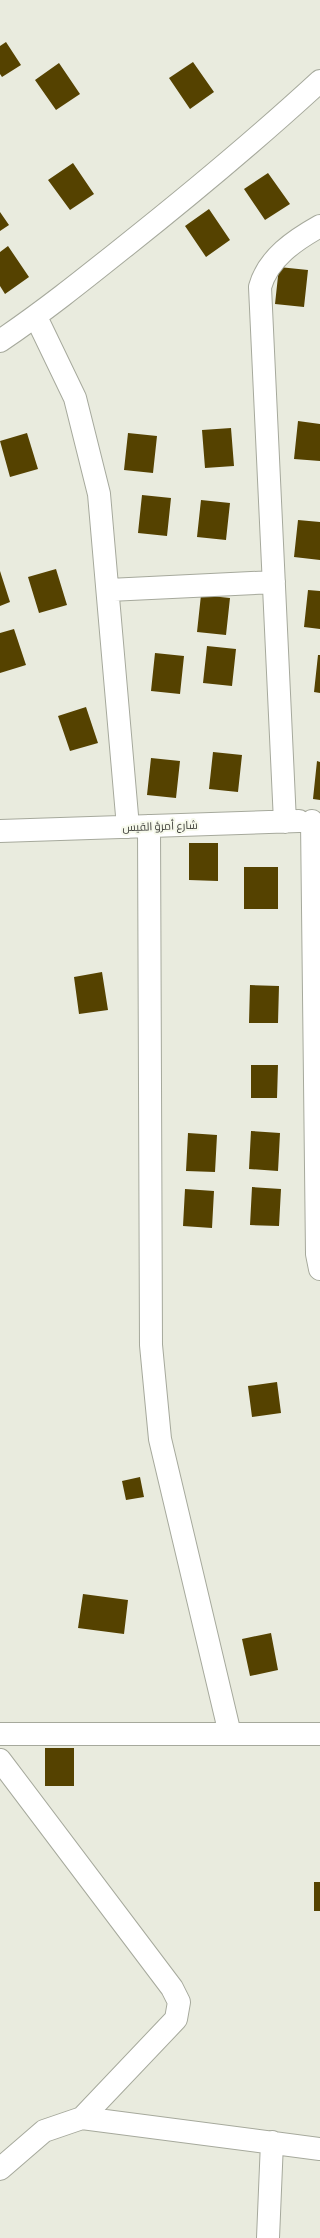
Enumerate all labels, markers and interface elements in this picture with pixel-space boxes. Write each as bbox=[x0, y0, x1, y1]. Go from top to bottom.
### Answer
street label: شارع أمرؤ القيس bbox=[122, 815, 198, 837]

